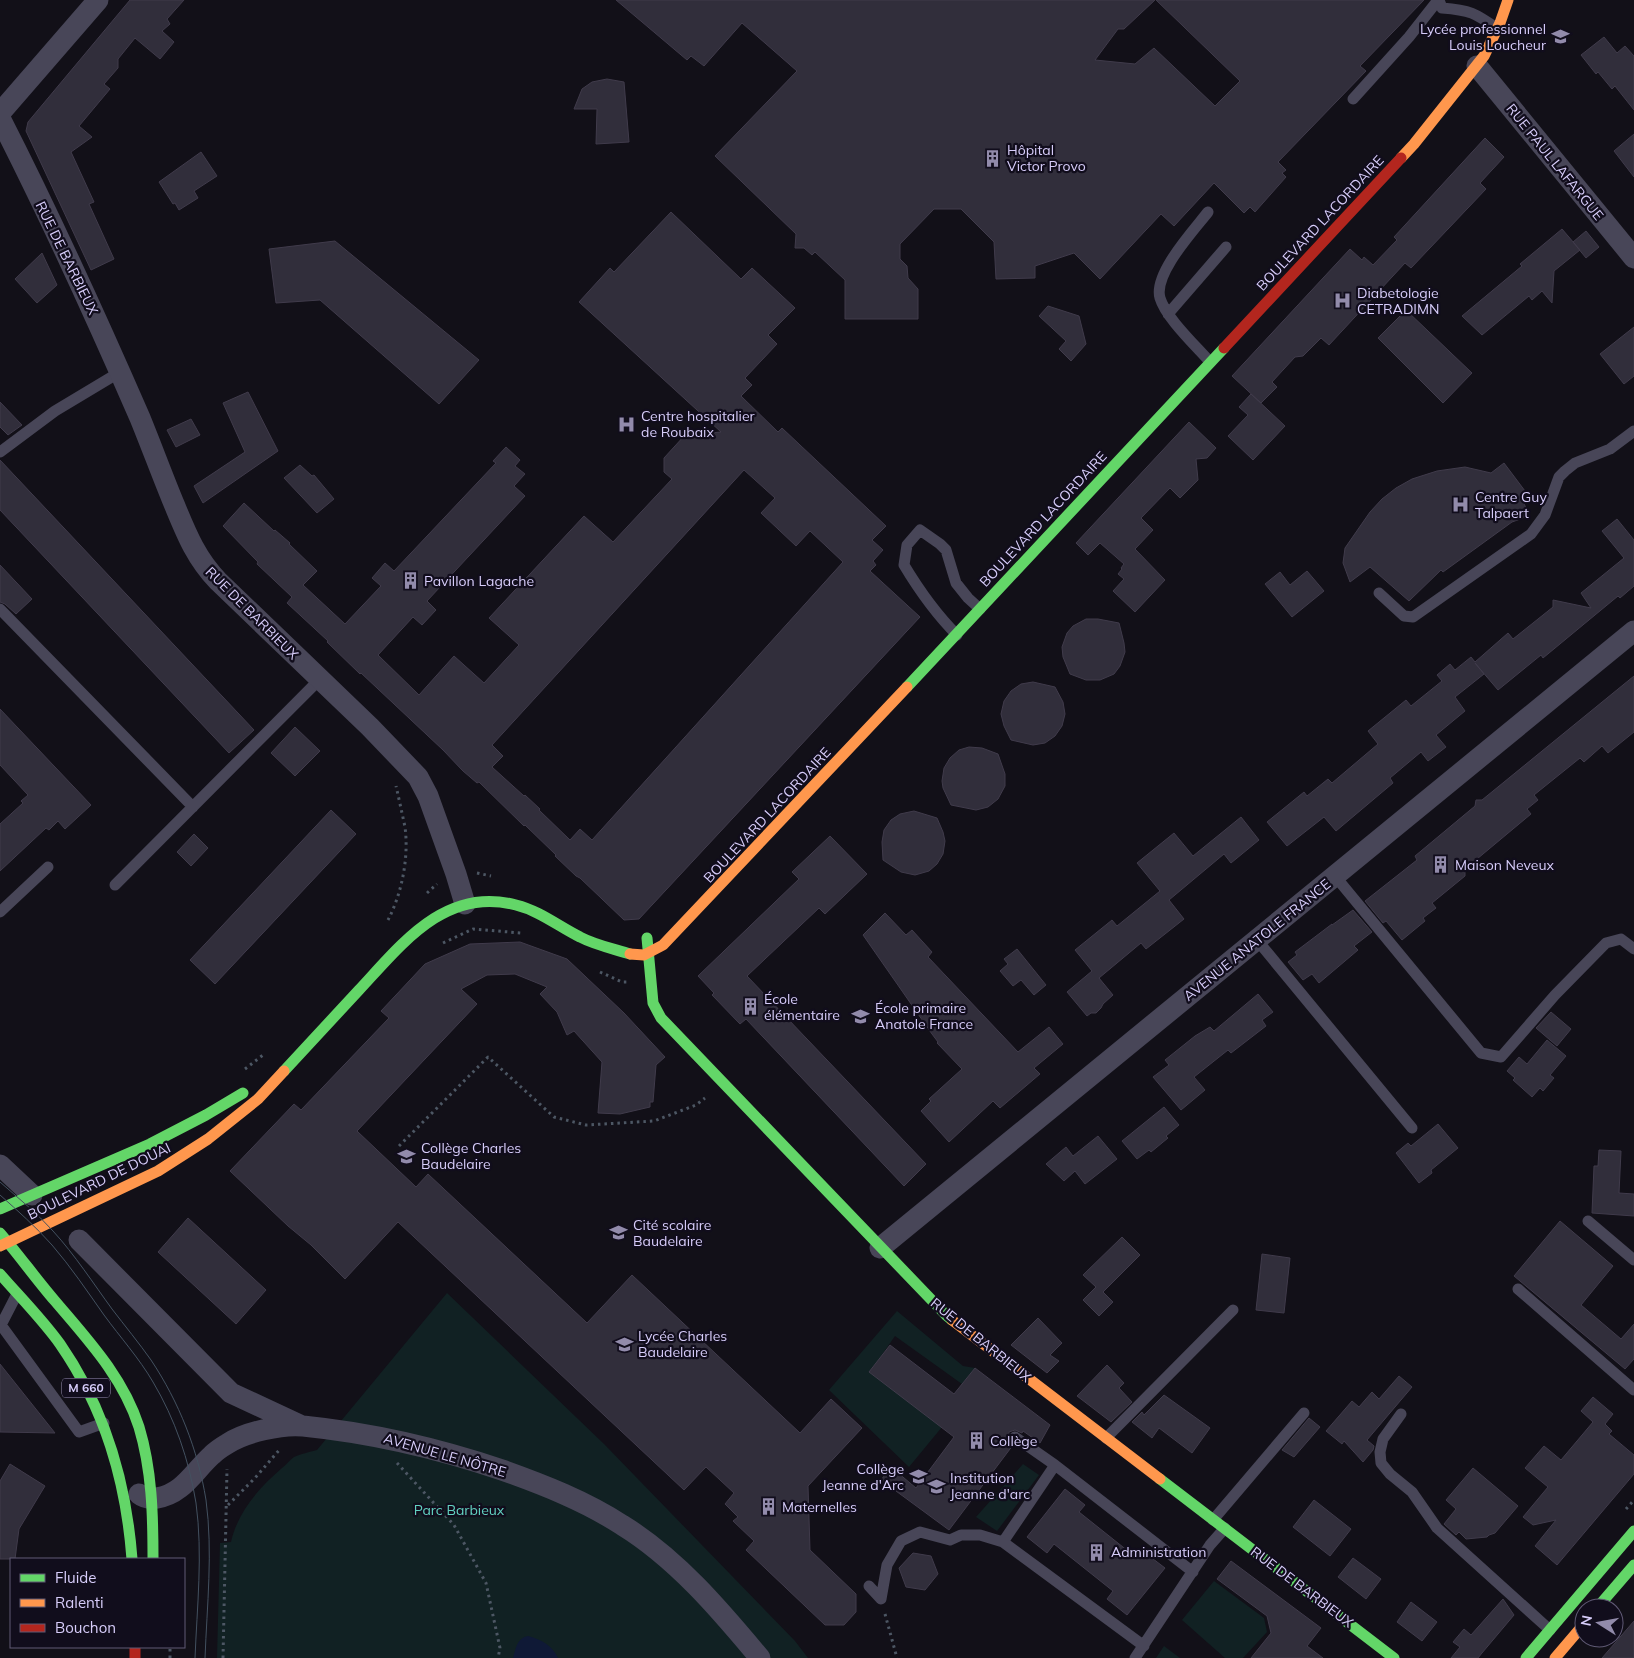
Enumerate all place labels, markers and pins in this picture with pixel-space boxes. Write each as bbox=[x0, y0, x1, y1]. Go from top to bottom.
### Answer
place label: Lycée professionnel Louis Loucheur bbox=[1420, 20, 1547, 54]
school or university icon: Lycée professionnel Louis Loucheur bbox=[1550, 27, 1570, 47]
place label: Hôpital Victor Provo bbox=[1007, 141, 1086, 175]
building icon: Hôpital Victor Provo bbox=[983, 148, 1003, 168]
place label: Diabetologie CETRADIMN bbox=[1357, 284, 1439, 318]
hospital icon: Diabetologie CETRADIMN bbox=[1333, 291, 1353, 311]
place label: Centre hospitalier de Roubaix bbox=[641, 407, 756, 441]
hospital icon: Centre hospitalier de Roubaix bbox=[617, 414, 637, 434]
place label: Centre Guy Talpaert bbox=[1475, 488, 1547, 522]
hospital icon: Centre Guy Talpaert bbox=[1451, 495, 1471, 515]
building icon: Pavillon Lagache bbox=[400, 571, 420, 591]
place label: Pavillon Lagache bbox=[424, 572, 534, 590]
building icon: Maison Neveux bbox=[1431, 855, 1451, 875]
place label: Maison Neveux bbox=[1455, 856, 1555, 874]
place label: École élémentaire bbox=[764, 990, 840, 1024]
building icon: École élémentaire bbox=[740, 997, 760, 1017]
place label: École primaire Anatole France bbox=[875, 999, 973, 1033]
school or university icon: École primaire Anatole France bbox=[851, 1006, 871, 1026]
place label: Collège Charles Baudelaire bbox=[421, 1139, 521, 1173]
school or university icon: Collège Charles Baudelaire bbox=[397, 1146, 417, 1166]
place label: Cité scolaire Baudelaire bbox=[633, 1216, 711, 1250]
school or university icon: Cité scolaire Baudelaire bbox=[609, 1223, 629, 1243]
place label: Lycée Charles Baudelaire bbox=[638, 1327, 727, 1361]
school or university icon: Lycée Charles Baudelaire bbox=[614, 1334, 634, 1354]
building icon: Collège bbox=[966, 1431, 986, 1451]
place label: Collège bbox=[990, 1432, 1037, 1450]
place label: Collège Jeanne d'Arc bbox=[822, 1460, 904, 1494]
school or university icon: Collège Jeanne d'Arc bbox=[908, 1467, 928, 1487]
place label: Institution Jeanne d'arc bbox=[950, 1469, 1030, 1503]
school or university icon: Institution Jeanne d'arc bbox=[926, 1476, 946, 1496]
building icon: Maternelles bbox=[758, 1497, 778, 1517]
place label: Maternelles bbox=[782, 1498, 857, 1516]
building icon: Administration bbox=[1087, 1542, 1107, 1562]
place label: Administration bbox=[1111, 1543, 1206, 1561]

